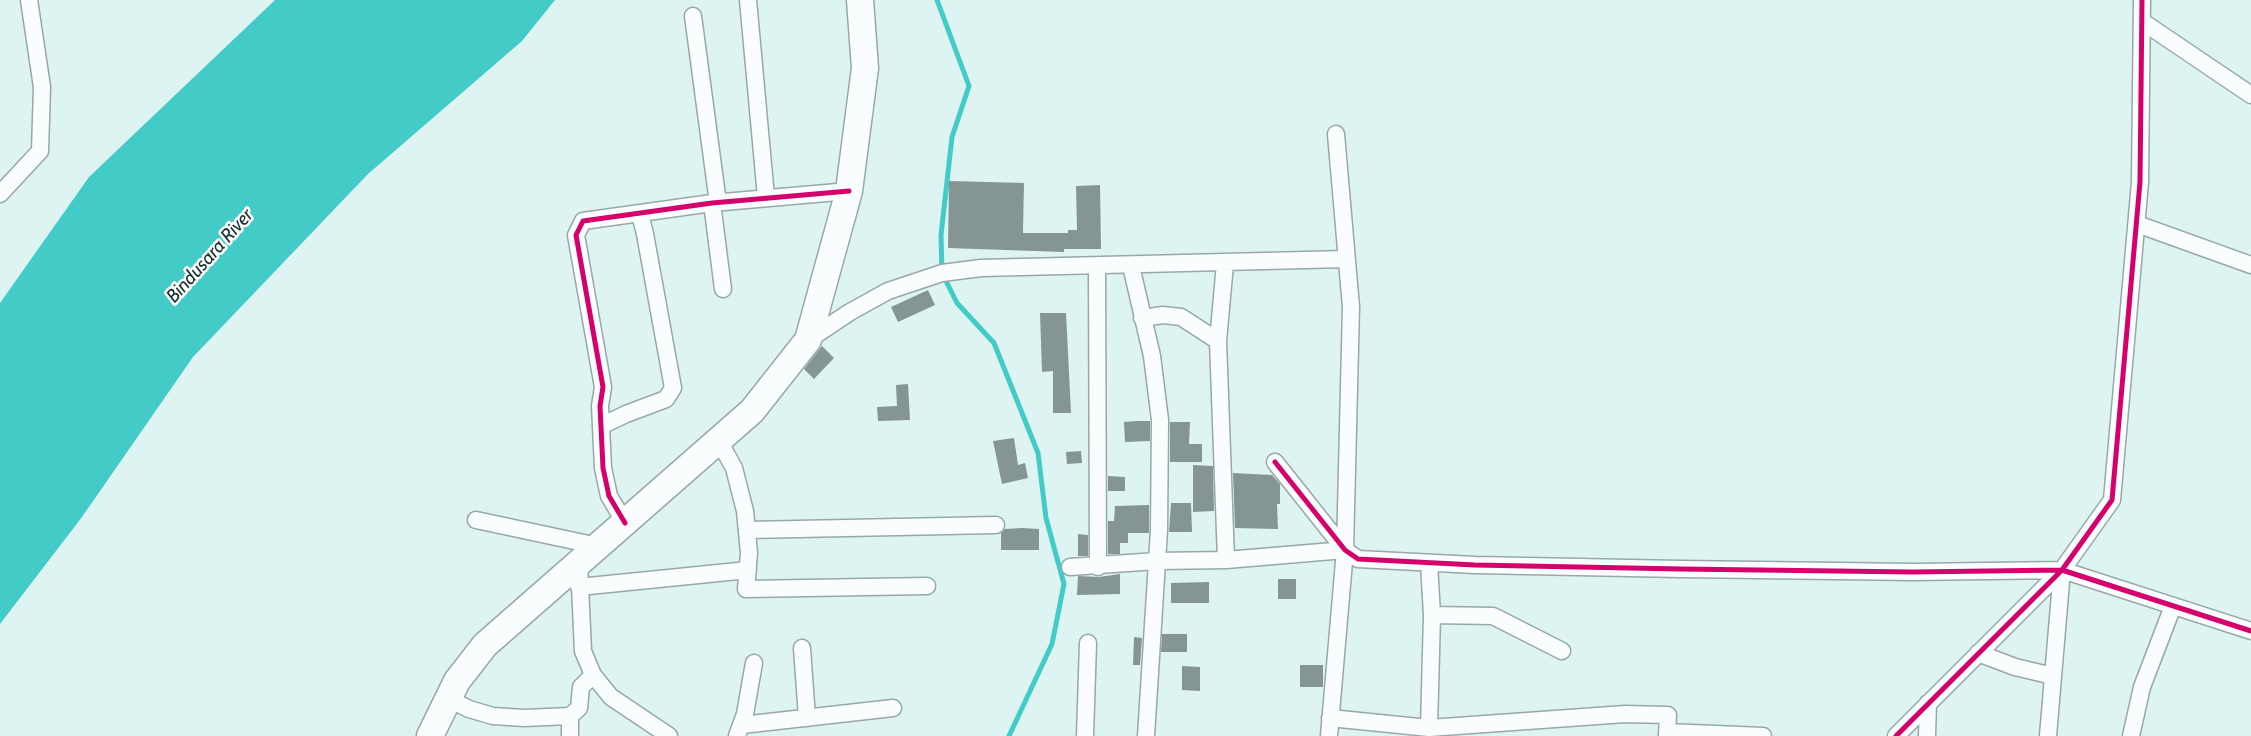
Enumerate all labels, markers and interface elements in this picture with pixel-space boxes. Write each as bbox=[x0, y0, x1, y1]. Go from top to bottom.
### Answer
water label: Bindusara River bbox=[162, 204, 258, 308]

